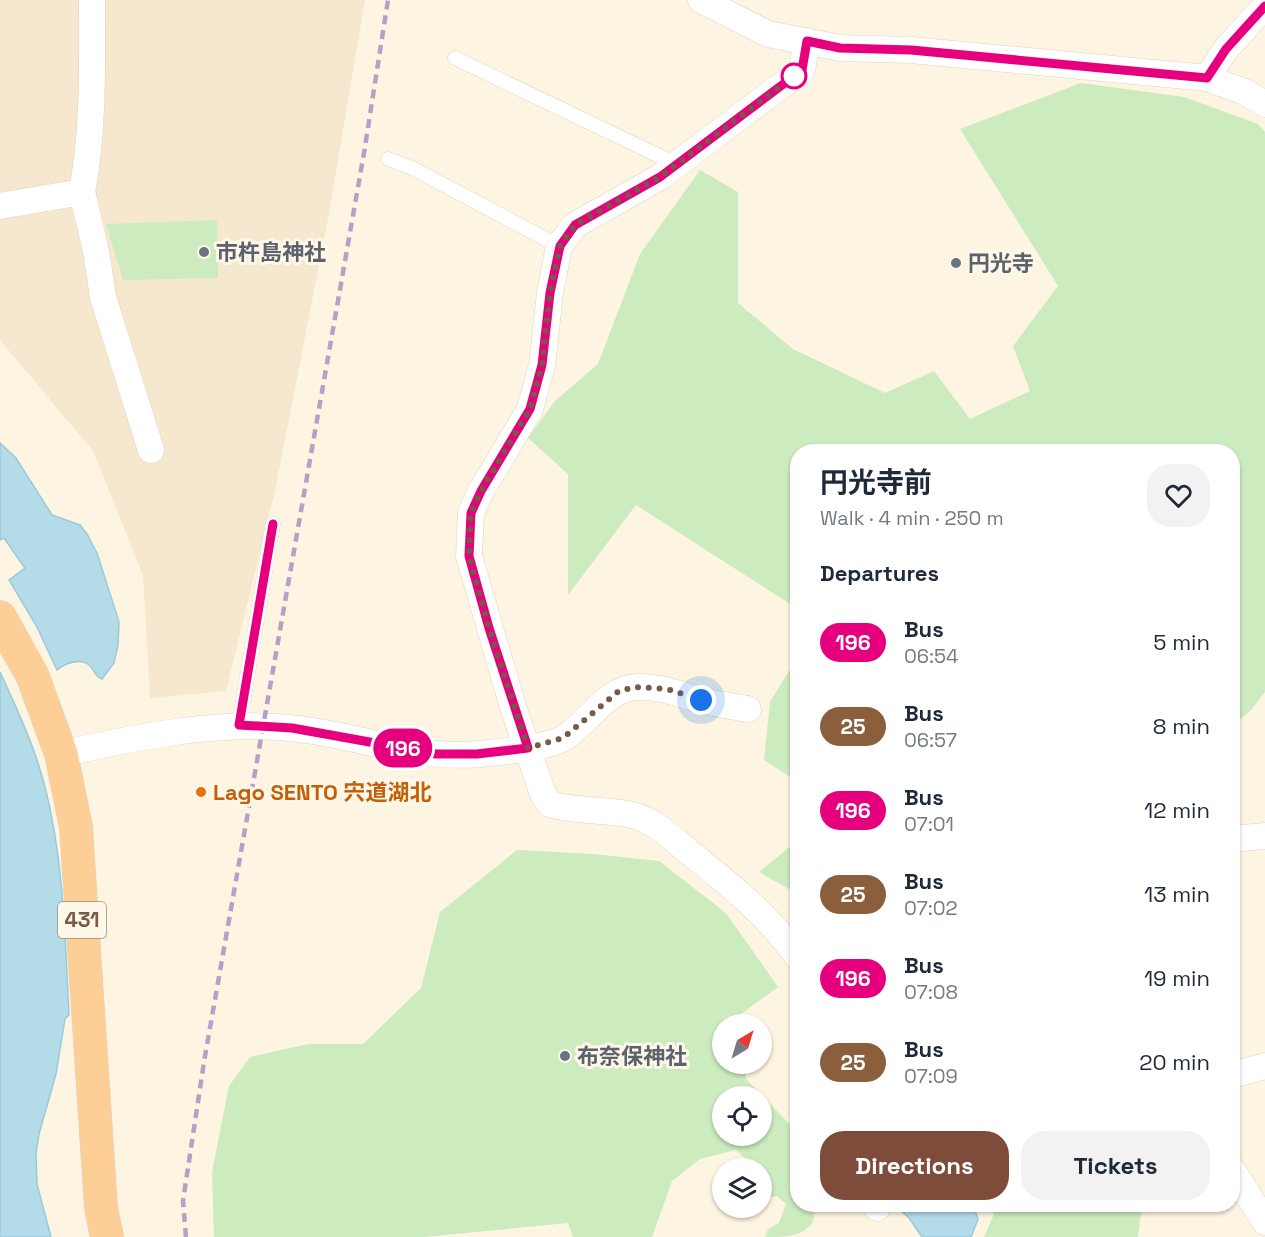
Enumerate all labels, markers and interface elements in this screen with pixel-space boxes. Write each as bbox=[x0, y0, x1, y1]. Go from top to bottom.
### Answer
unlabelled marker bbox=[781, 63, 807, 89]
place label: 市杵島神社 bbox=[216, 238, 326, 266]
marker: 市杵島神社 bbox=[197, 245, 211, 259]
place label: 円光寺 bbox=[968, 249, 1034, 277]
marker: 円光寺 bbox=[949, 256, 963, 270]
text: 円光寺前 bbox=[820, 464, 932, 500]
button: heart bbox=[1147, 464, 1210, 527]
text: Walk · 4 min · 250 m bbox=[820, 505, 1004, 531]
text: Departures bbox=[820, 559, 939, 587]
text: Bus bbox=[904, 615, 944, 643]
text: 5 min bbox=[1153, 628, 1210, 656]
text: 196 bbox=[835, 629, 871, 656]
text: 06:54 bbox=[904, 643, 959, 669]
your location bbox=[686, 685, 716, 715]
text: Bus bbox=[904, 699, 944, 727]
text: 8 min bbox=[1153, 712, 1210, 740]
text: 25 bbox=[840, 713, 866, 740]
text: 06:57 bbox=[904, 727, 957, 753]
line badge: 196 bbox=[368, 728, 438, 768]
text: 196 bbox=[385, 735, 421, 762]
place label: Lago SENTO 宍道湖北 bbox=[213, 778, 432, 806]
text: Bus bbox=[904, 783, 944, 811]
marker: Lago SENTO 宍道湖北 bbox=[194, 785, 208, 799]
text: 12 min bbox=[1144, 796, 1210, 824]
text: 196 bbox=[835, 797, 871, 824]
text: 07:01 bbox=[904, 811, 954, 837]
text: Bus bbox=[904, 867, 944, 895]
text: 13 min bbox=[1144, 880, 1210, 908]
text: 25 bbox=[840, 881, 866, 908]
text: 07:02 bbox=[904, 895, 958, 921]
road number: 431 bbox=[58, 902, 106, 938]
text: Bus bbox=[904, 951, 944, 979]
text: 19 min bbox=[1144, 964, 1210, 992]
text: 196 bbox=[835, 965, 871, 992]
text: 07:08 bbox=[904, 979, 958, 1005]
north arrow bbox=[712, 1014, 772, 1074]
map controls bbox=[712, 1014, 772, 1218]
text: Bus bbox=[904, 1035, 944, 1063]
place label: 布奈保神社 bbox=[577, 1042, 687, 1070]
text: 20 min bbox=[1139, 1048, 1210, 1076]
marker: 布奈保神社 bbox=[558, 1049, 572, 1063]
text: 25 bbox=[840, 1049, 866, 1076]
text: 07:09 bbox=[904, 1063, 958, 1089]
button: locate bbox=[712, 1086, 772, 1146]
button: Directions bbox=[820, 1131, 1009, 1200]
button: Tickets bbox=[1021, 1131, 1210, 1200]
button: layers bbox=[712, 1158, 772, 1218]

